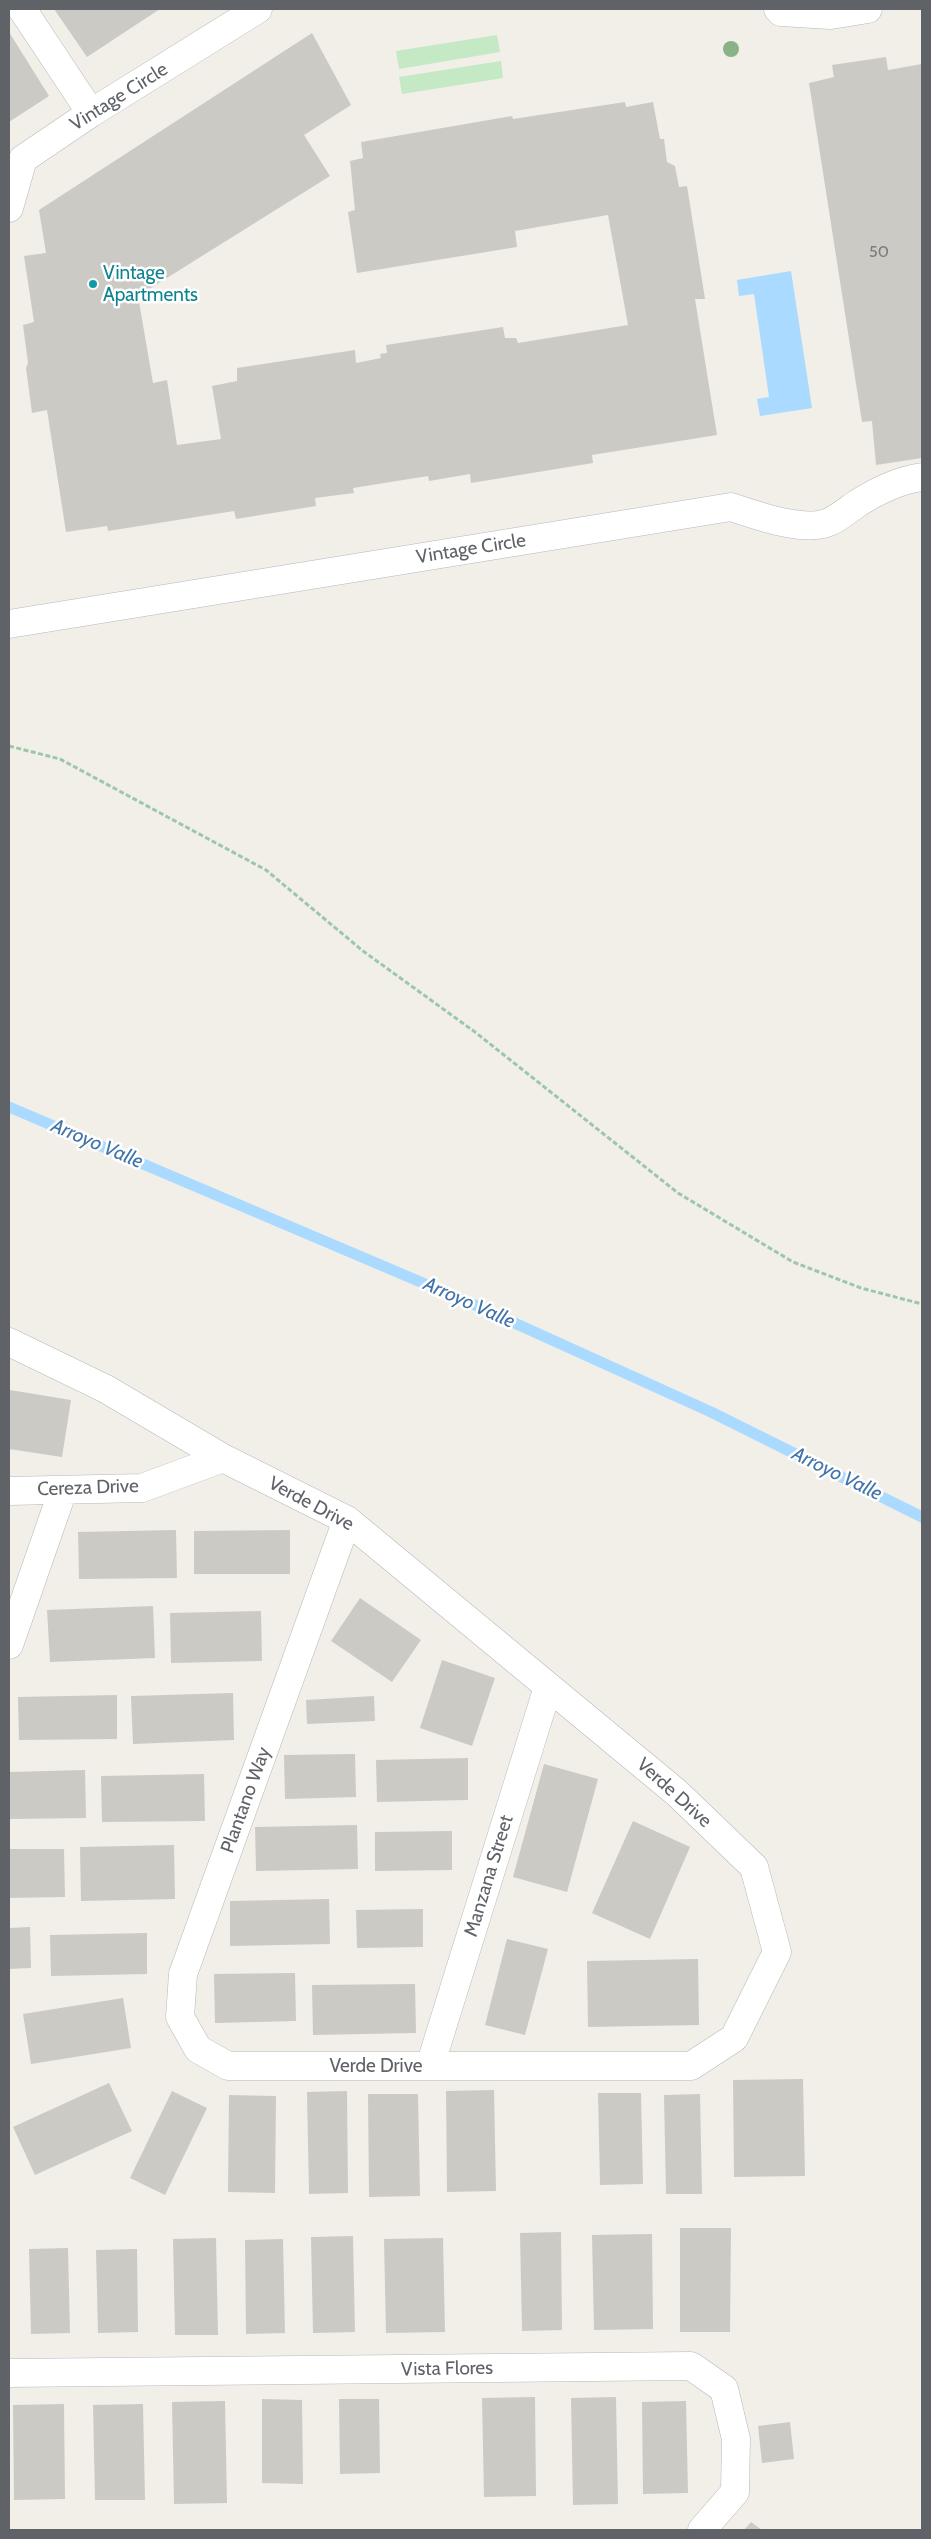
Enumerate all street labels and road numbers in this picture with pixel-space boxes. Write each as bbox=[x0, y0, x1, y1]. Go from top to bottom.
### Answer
street label: Vintage Circle bbox=[66, 58, 172, 136]
street label: Vintage Circle bbox=[415, 529, 527, 569]
street label: Verde Drive bbox=[265, 1472, 357, 1536]
street label: Cereza Drive bbox=[37, 1475, 139, 1501]
street label: Plantano Way bbox=[216, 1744, 276, 1856]
street label: Verde Drive bbox=[632, 1753, 716, 1833]
street label: Manzana Street bbox=[460, 1812, 518, 1940]
street label: Verde Drive bbox=[329, 2055, 423, 2077]
street label: Vista Flores bbox=[401, 2357, 493, 2381]

